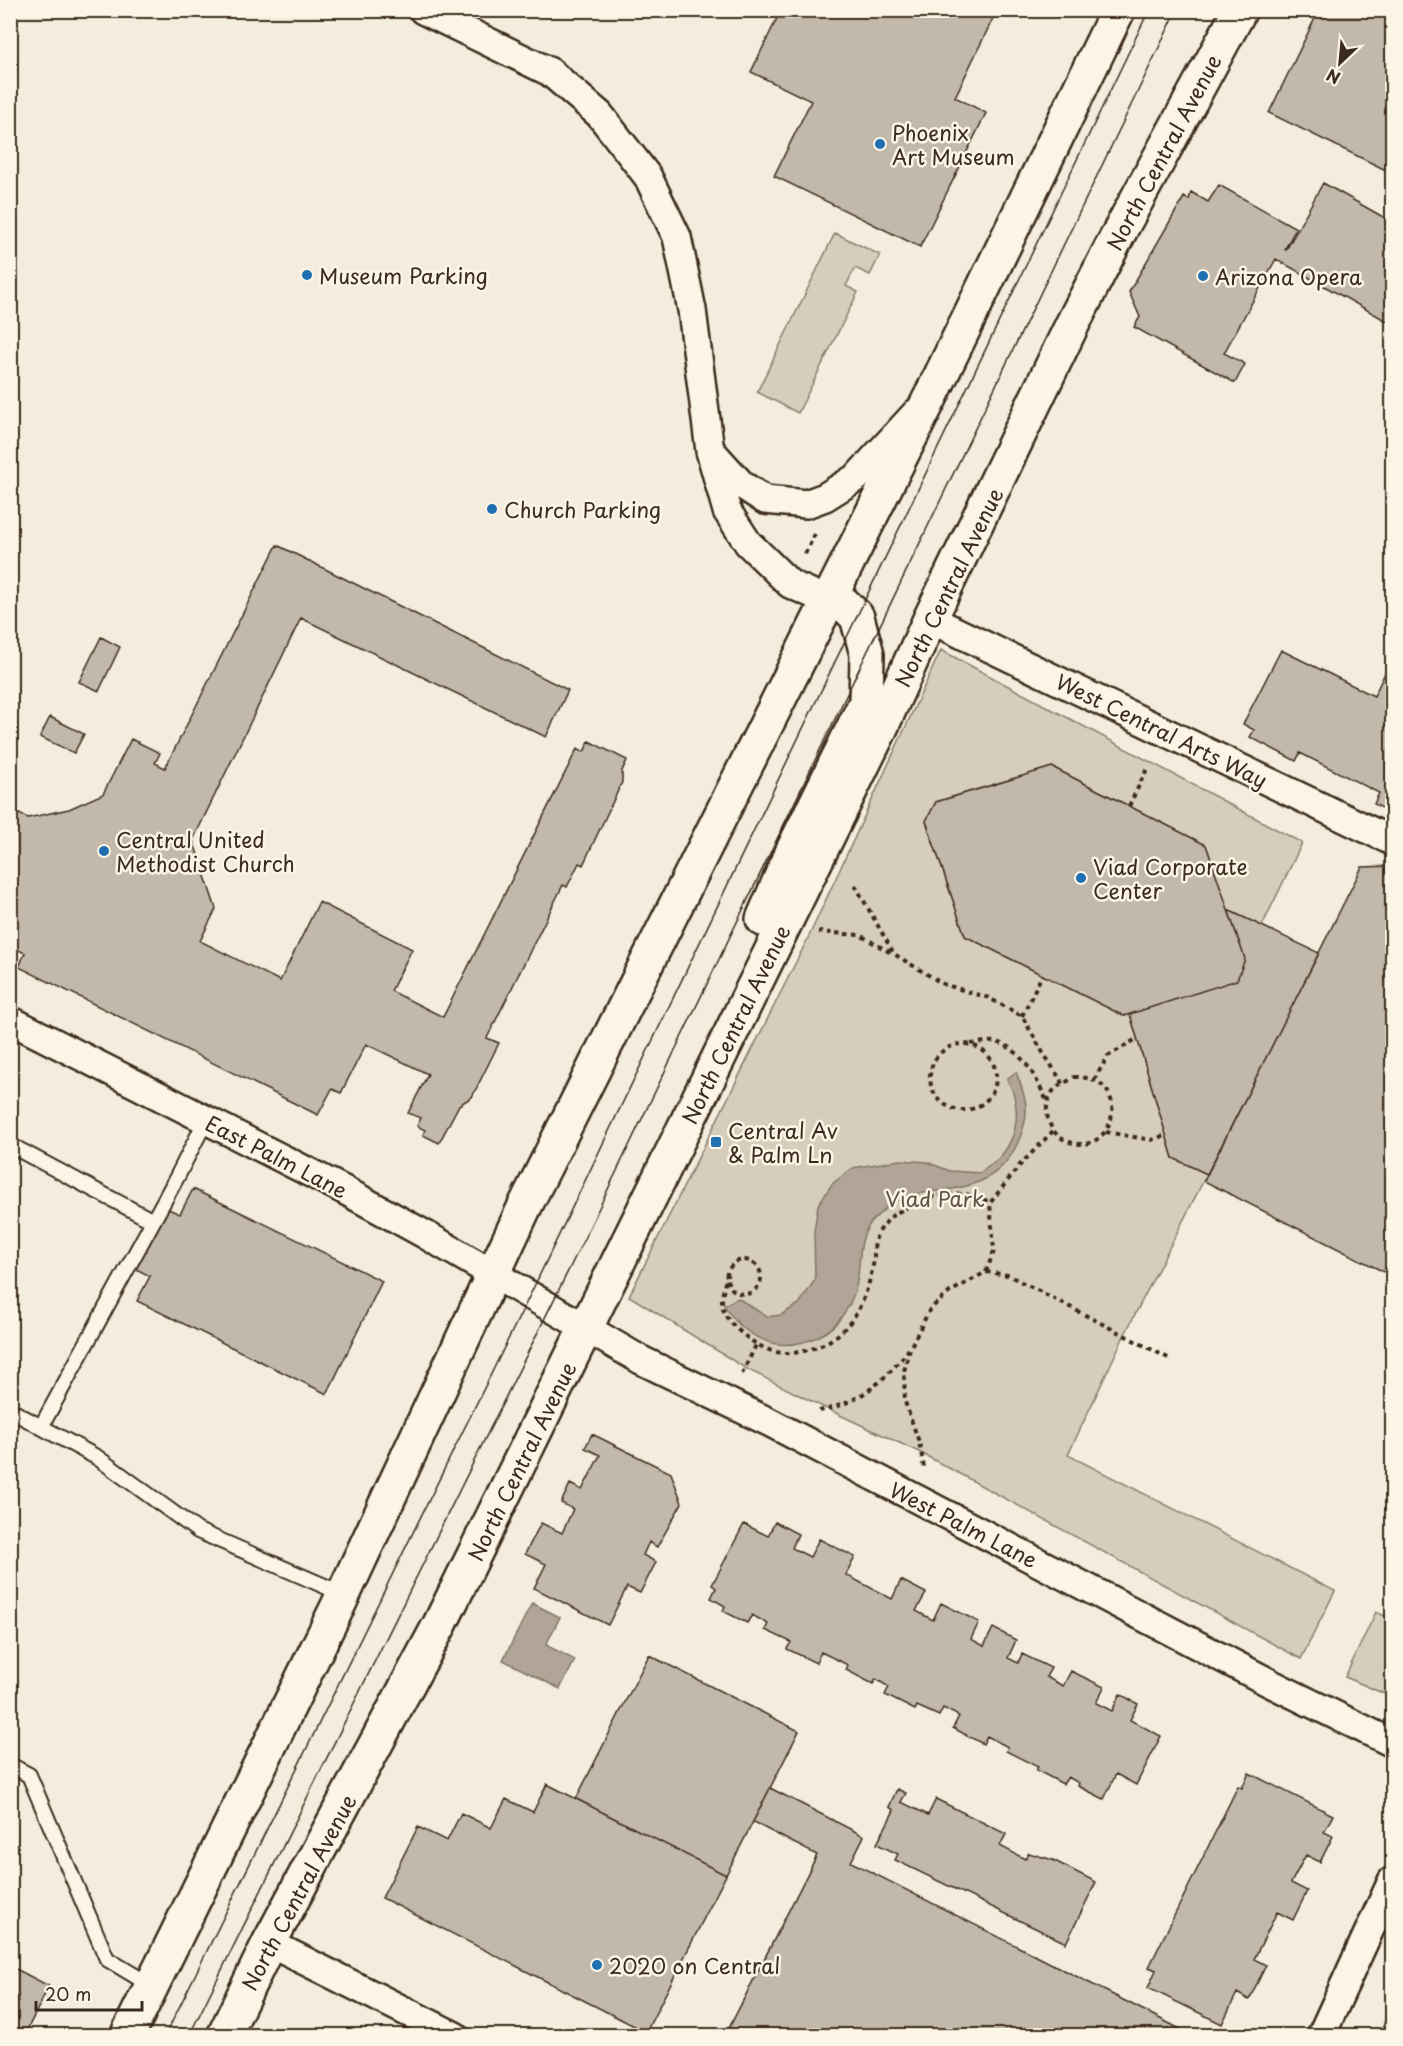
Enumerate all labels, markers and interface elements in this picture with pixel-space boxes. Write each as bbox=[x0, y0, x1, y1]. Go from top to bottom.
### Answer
north arrow bbox=[1310, 33, 1370, 93]
street label: North Central Avenue bbox=[1098, 48, 1228, 256]
text: N bbox=[1322, 64, 1344, 91]
place label: Phoenix Art Museum bbox=[892, 116, 1015, 172]
marker: Phoenix Art Museum bbox=[873, 137, 887, 151]
place label: Museum Parking bbox=[319, 259, 488, 291]
place label: Arizona Opera bbox=[1215, 260, 1362, 292]
marker: Museum Parking bbox=[300, 268, 314, 282]
marker: Arizona Opera bbox=[1196, 269, 1210, 283]
street label: North Central Avenue bbox=[886, 482, 1010, 692]
place label: Church Parking bbox=[504, 493, 661, 525]
marker: Church Parking bbox=[485, 502, 499, 516]
street label: West Central Arts Way bbox=[1051, 665, 1273, 795]
place label: Central United Methodist Church bbox=[116, 823, 295, 879]
marker: Central United Methodist Church bbox=[97, 844, 111, 858]
place label: Viad Corporate Center bbox=[1093, 850, 1248, 906]
marker: Viad Corporate Center bbox=[1074, 871, 1088, 885]
street label: North Central Avenue bbox=[673, 919, 797, 1129]
street label: East Palm Lane bbox=[200, 1106, 354, 1206]
place label: Central Av & Palm Ln bbox=[728, 1114, 838, 1170]
marker: Central Av & Palm Ln bbox=[709, 1135, 723, 1149]
park label: Viad Park bbox=[885, 1182, 985, 1214]
street label: North Central Avenue bbox=[459, 1356, 583, 1566]
street label: West Palm Lane bbox=[884, 1473, 1044, 1575]
street label: North Central Avenue bbox=[233, 1788, 363, 1996]
place label: 2020 on Central bbox=[609, 1949, 780, 1981]
marker: 2020 on Central bbox=[590, 1958, 604, 1972]
scale bar bbox=[36, 1974, 142, 2012]
text: 20 m bbox=[45, 1980, 91, 2007]

